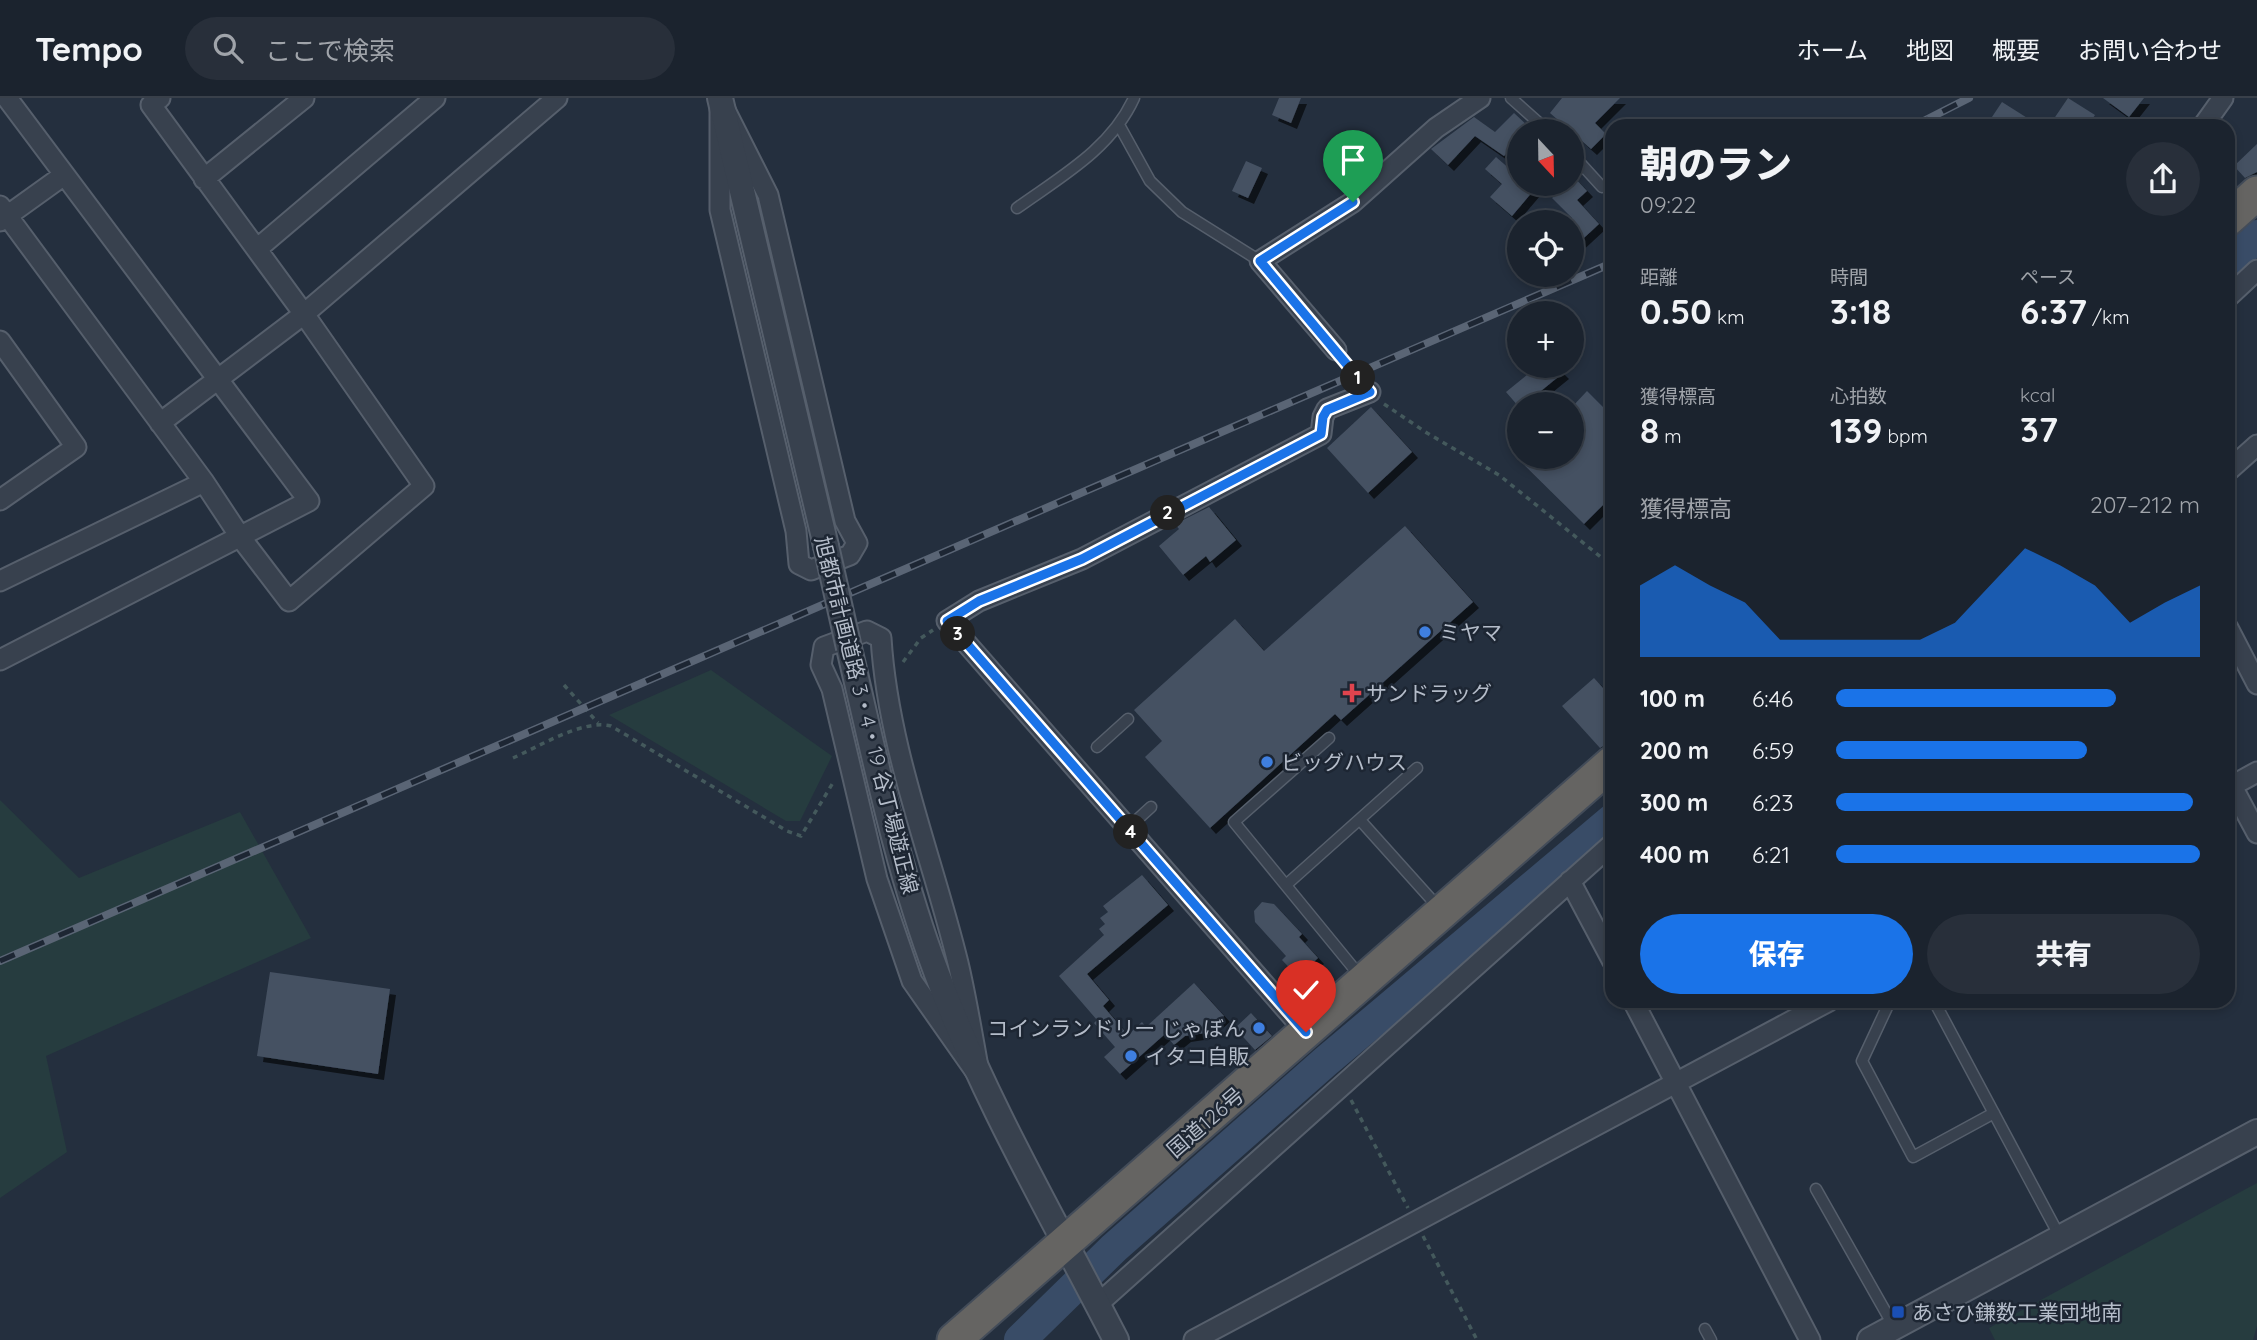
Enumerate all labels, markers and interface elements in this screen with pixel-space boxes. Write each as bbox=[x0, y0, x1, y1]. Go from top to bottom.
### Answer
search box bbox=[185, 17, 675, 80]
text: Tempo bbox=[35, 28, 143, 69]
icon: search bbox=[209, 29, 247, 67]
text: ここで検索 bbox=[265, 34, 395, 67]
text: ホーム bbox=[1797, 35, 1868, 65]
text: 地図 bbox=[1906, 35, 1954, 65]
text: 概要 bbox=[1992, 35, 2040, 65]
text: お問い合わせ bbox=[2078, 35, 2222, 65]
north arrow bbox=[1507, 119, 1584, 196]
map controls bbox=[1507, 119, 1584, 469]
pin bbox=[1323, 130, 1383, 202]
text: 朝のラン bbox=[1640, 140, 1792, 188]
icon: arrive bbox=[1334, 141, 1372, 179]
button: share bbox=[2126, 142, 2200, 216]
text: 09:22 bbox=[1640, 190, 1696, 219]
button: locate bbox=[1507, 210, 1584, 287]
text: 距離 bbox=[1640, 265, 1678, 289]
text: 時間 bbox=[1830, 265, 1868, 289]
text: ペース bbox=[2020, 265, 2076, 289]
text: 0.50 bbox=[1640, 289, 1712, 333]
text: 3:18 bbox=[1830, 289, 1891, 333]
text: 6:37 bbox=[2020, 289, 2087, 333]
button: + bbox=[1507, 301, 1584, 378]
text: km bbox=[1712, 305, 1745, 329]
text: /km bbox=[2087, 305, 2130, 329]
pin: 1 bbox=[1340, 360, 1376, 396]
text: 1 bbox=[1354, 365, 1361, 389]
text: kcal bbox=[2020, 383, 2055, 407]
text: 獲得標高 bbox=[1640, 384, 1716, 408]
text: 心拍数 bbox=[1830, 384, 1887, 408]
button: − bbox=[1507, 392, 1584, 469]
text: 37 bbox=[2020, 407, 2058, 451]
text: 8 bbox=[1640, 408, 1659, 452]
text: 139 bbox=[1830, 408, 1882, 452]
text: m bbox=[1659, 424, 1682, 448]
text: bpm bbox=[1882, 424, 1928, 448]
text: 207–212 m bbox=[2090, 490, 2200, 519]
text: 獲得標高 bbox=[1640, 494, 1732, 523]
pin: 2 bbox=[1150, 496, 1186, 530]
text: 2 bbox=[1162, 500, 1173, 524]
street label: 旭都市計画道路 3・4・19 谷丁場遊正線 bbox=[810, 533, 924, 897]
pin: 3 bbox=[940, 616, 976, 652]
place label: ミヤマ bbox=[1439, 619, 1502, 645]
text: 3 bbox=[952, 621, 963, 645]
marker: ミヤマ bbox=[1417, 624, 1433, 640]
place label: サンドラッグ bbox=[1366, 680, 1492, 706]
text: 100 m bbox=[1640, 684, 1705, 713]
text: 6:46 bbox=[1752, 684, 1793, 713]
marker: サンドラッグ bbox=[1344, 685, 1360, 701]
text: 200 m bbox=[1640, 736, 1709, 765]
text: 6:59 bbox=[1752, 736, 1794, 765]
place label: ビッグハウス bbox=[1281, 749, 1407, 775]
marker: ビッグハウス bbox=[1259, 754, 1275, 770]
text: 300 m bbox=[1640, 788, 1708, 817]
text: 6:23 bbox=[1752, 788, 1793, 817]
pin: 4 bbox=[1114, 814, 1148, 850]
text: 4 bbox=[1125, 819, 1136, 843]
text: 400 m bbox=[1640, 840, 1709, 869]
text: 6:21 bbox=[1752, 840, 1790, 869]
button: 保存 bbox=[1640, 914, 1913, 994]
button: 共有 bbox=[1927, 914, 2200, 994]
pin bbox=[1276, 960, 1336, 1032]
icon: check bbox=[1287, 971, 1325, 1009]
place label: コインランドリー じゃぼん bbox=[987, 1015, 1245, 1041]
marker: コインランドリー じゃぼん bbox=[1251, 1020, 1267, 1036]
place label: イタコ自販 bbox=[1145, 1043, 1249, 1069]
marker: イタコ自販 bbox=[1123, 1048, 1139, 1064]
street label: 国道126号 bbox=[1161, 1081, 1249, 1163]
place label: あさひ鎌数工業団地南 bbox=[1912, 1299, 2122, 1325]
marker: あさひ鎌数工業団地南 bbox=[1890, 1304, 1906, 1320]

